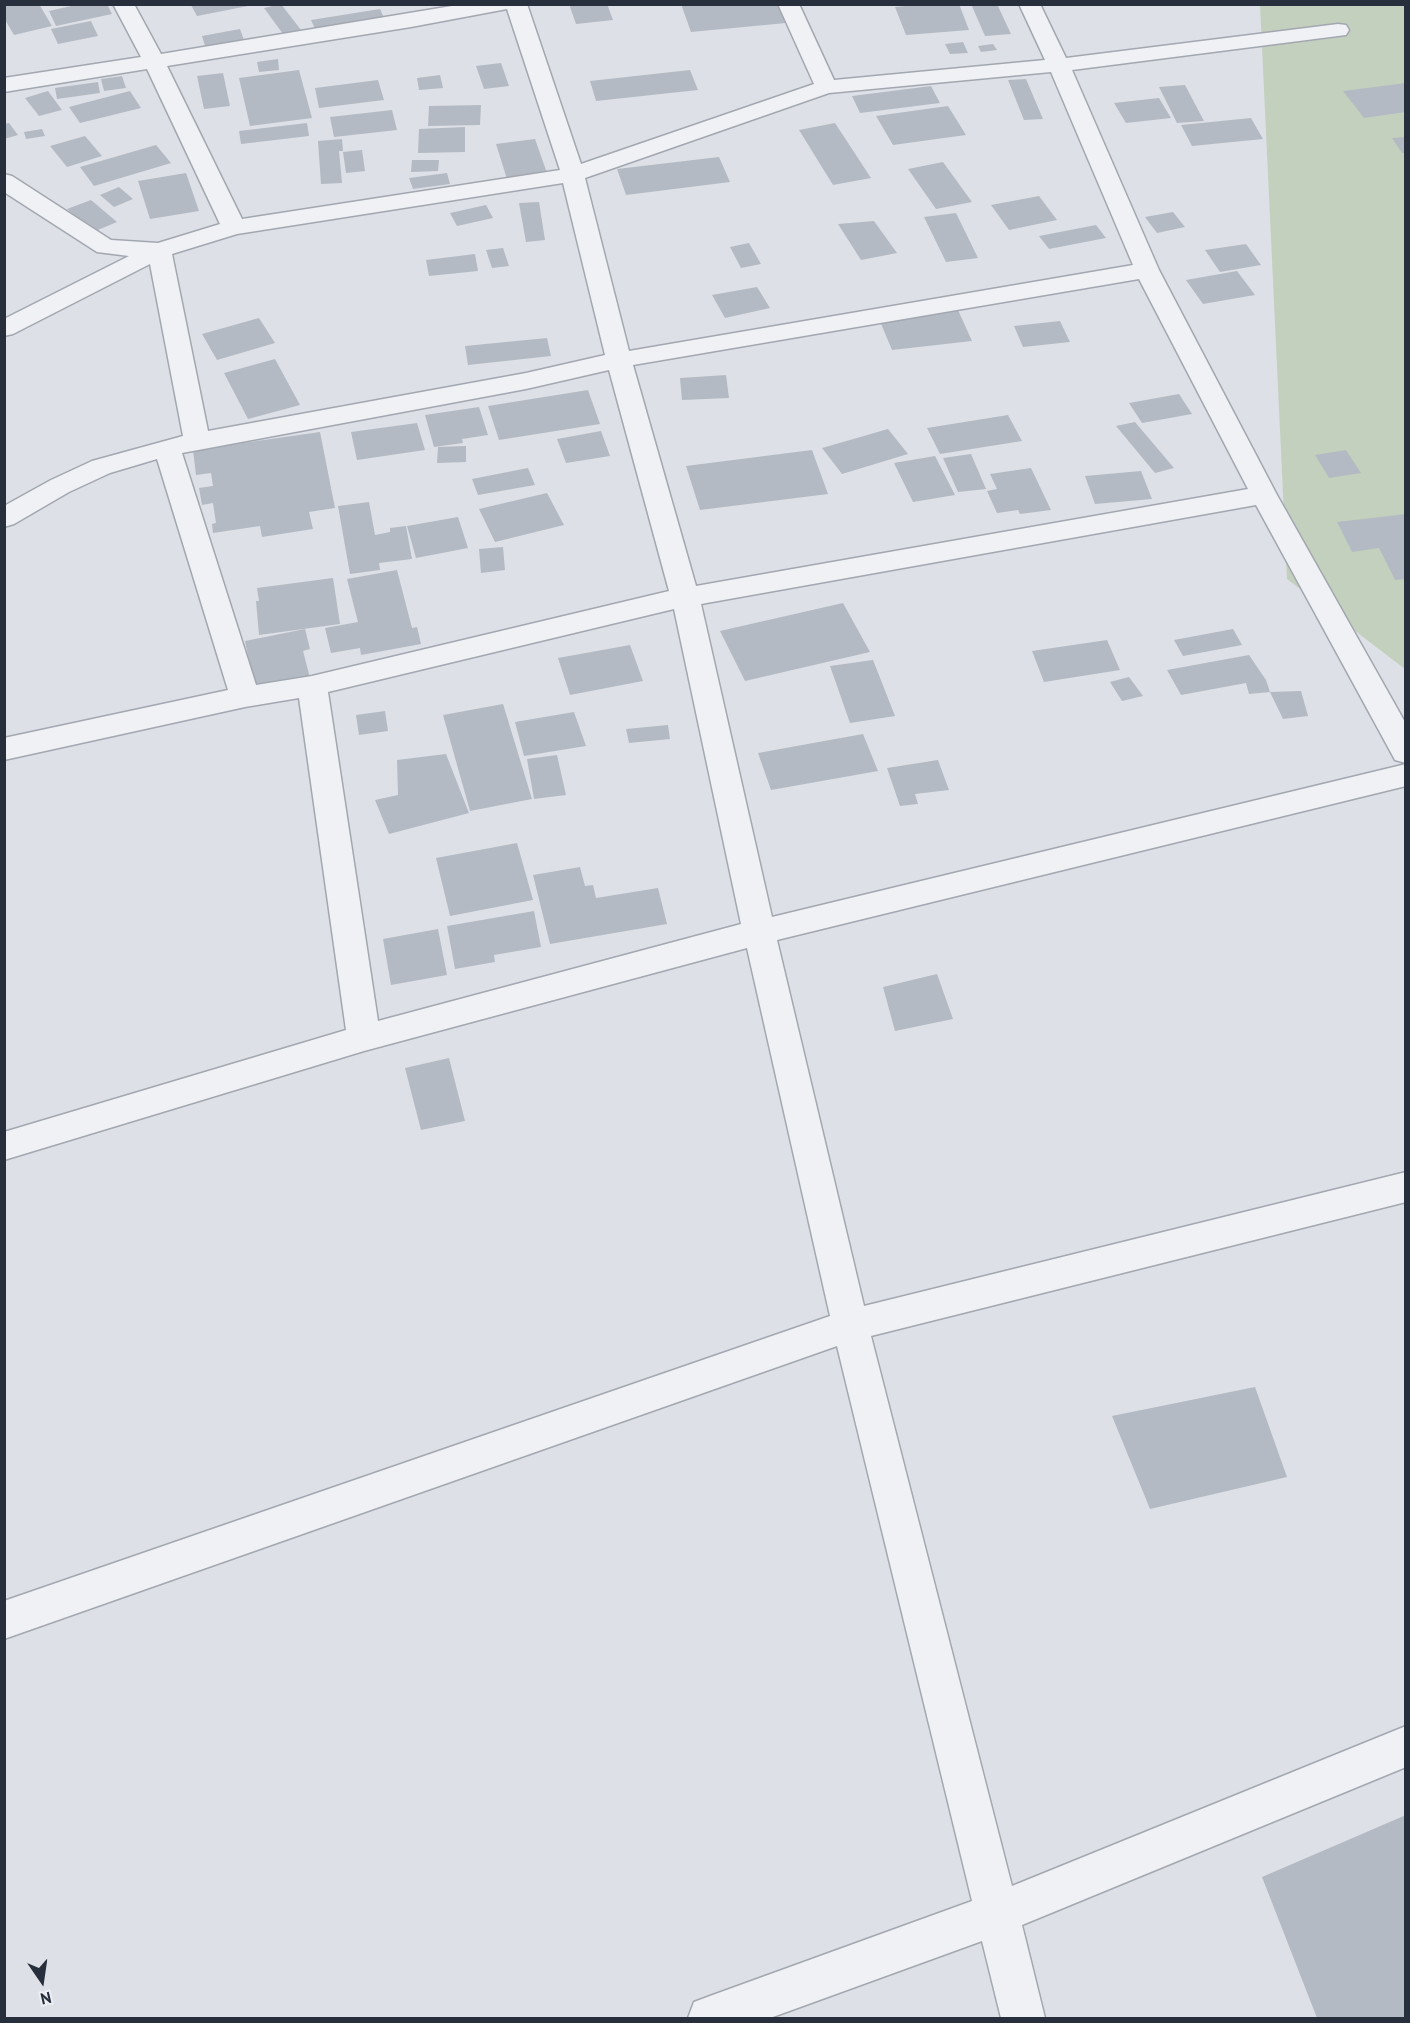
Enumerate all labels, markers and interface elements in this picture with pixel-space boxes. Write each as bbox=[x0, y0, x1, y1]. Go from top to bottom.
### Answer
north arrow bbox=[12, 1951, 72, 2011]
text: N bbox=[39, 1988, 53, 2009]

